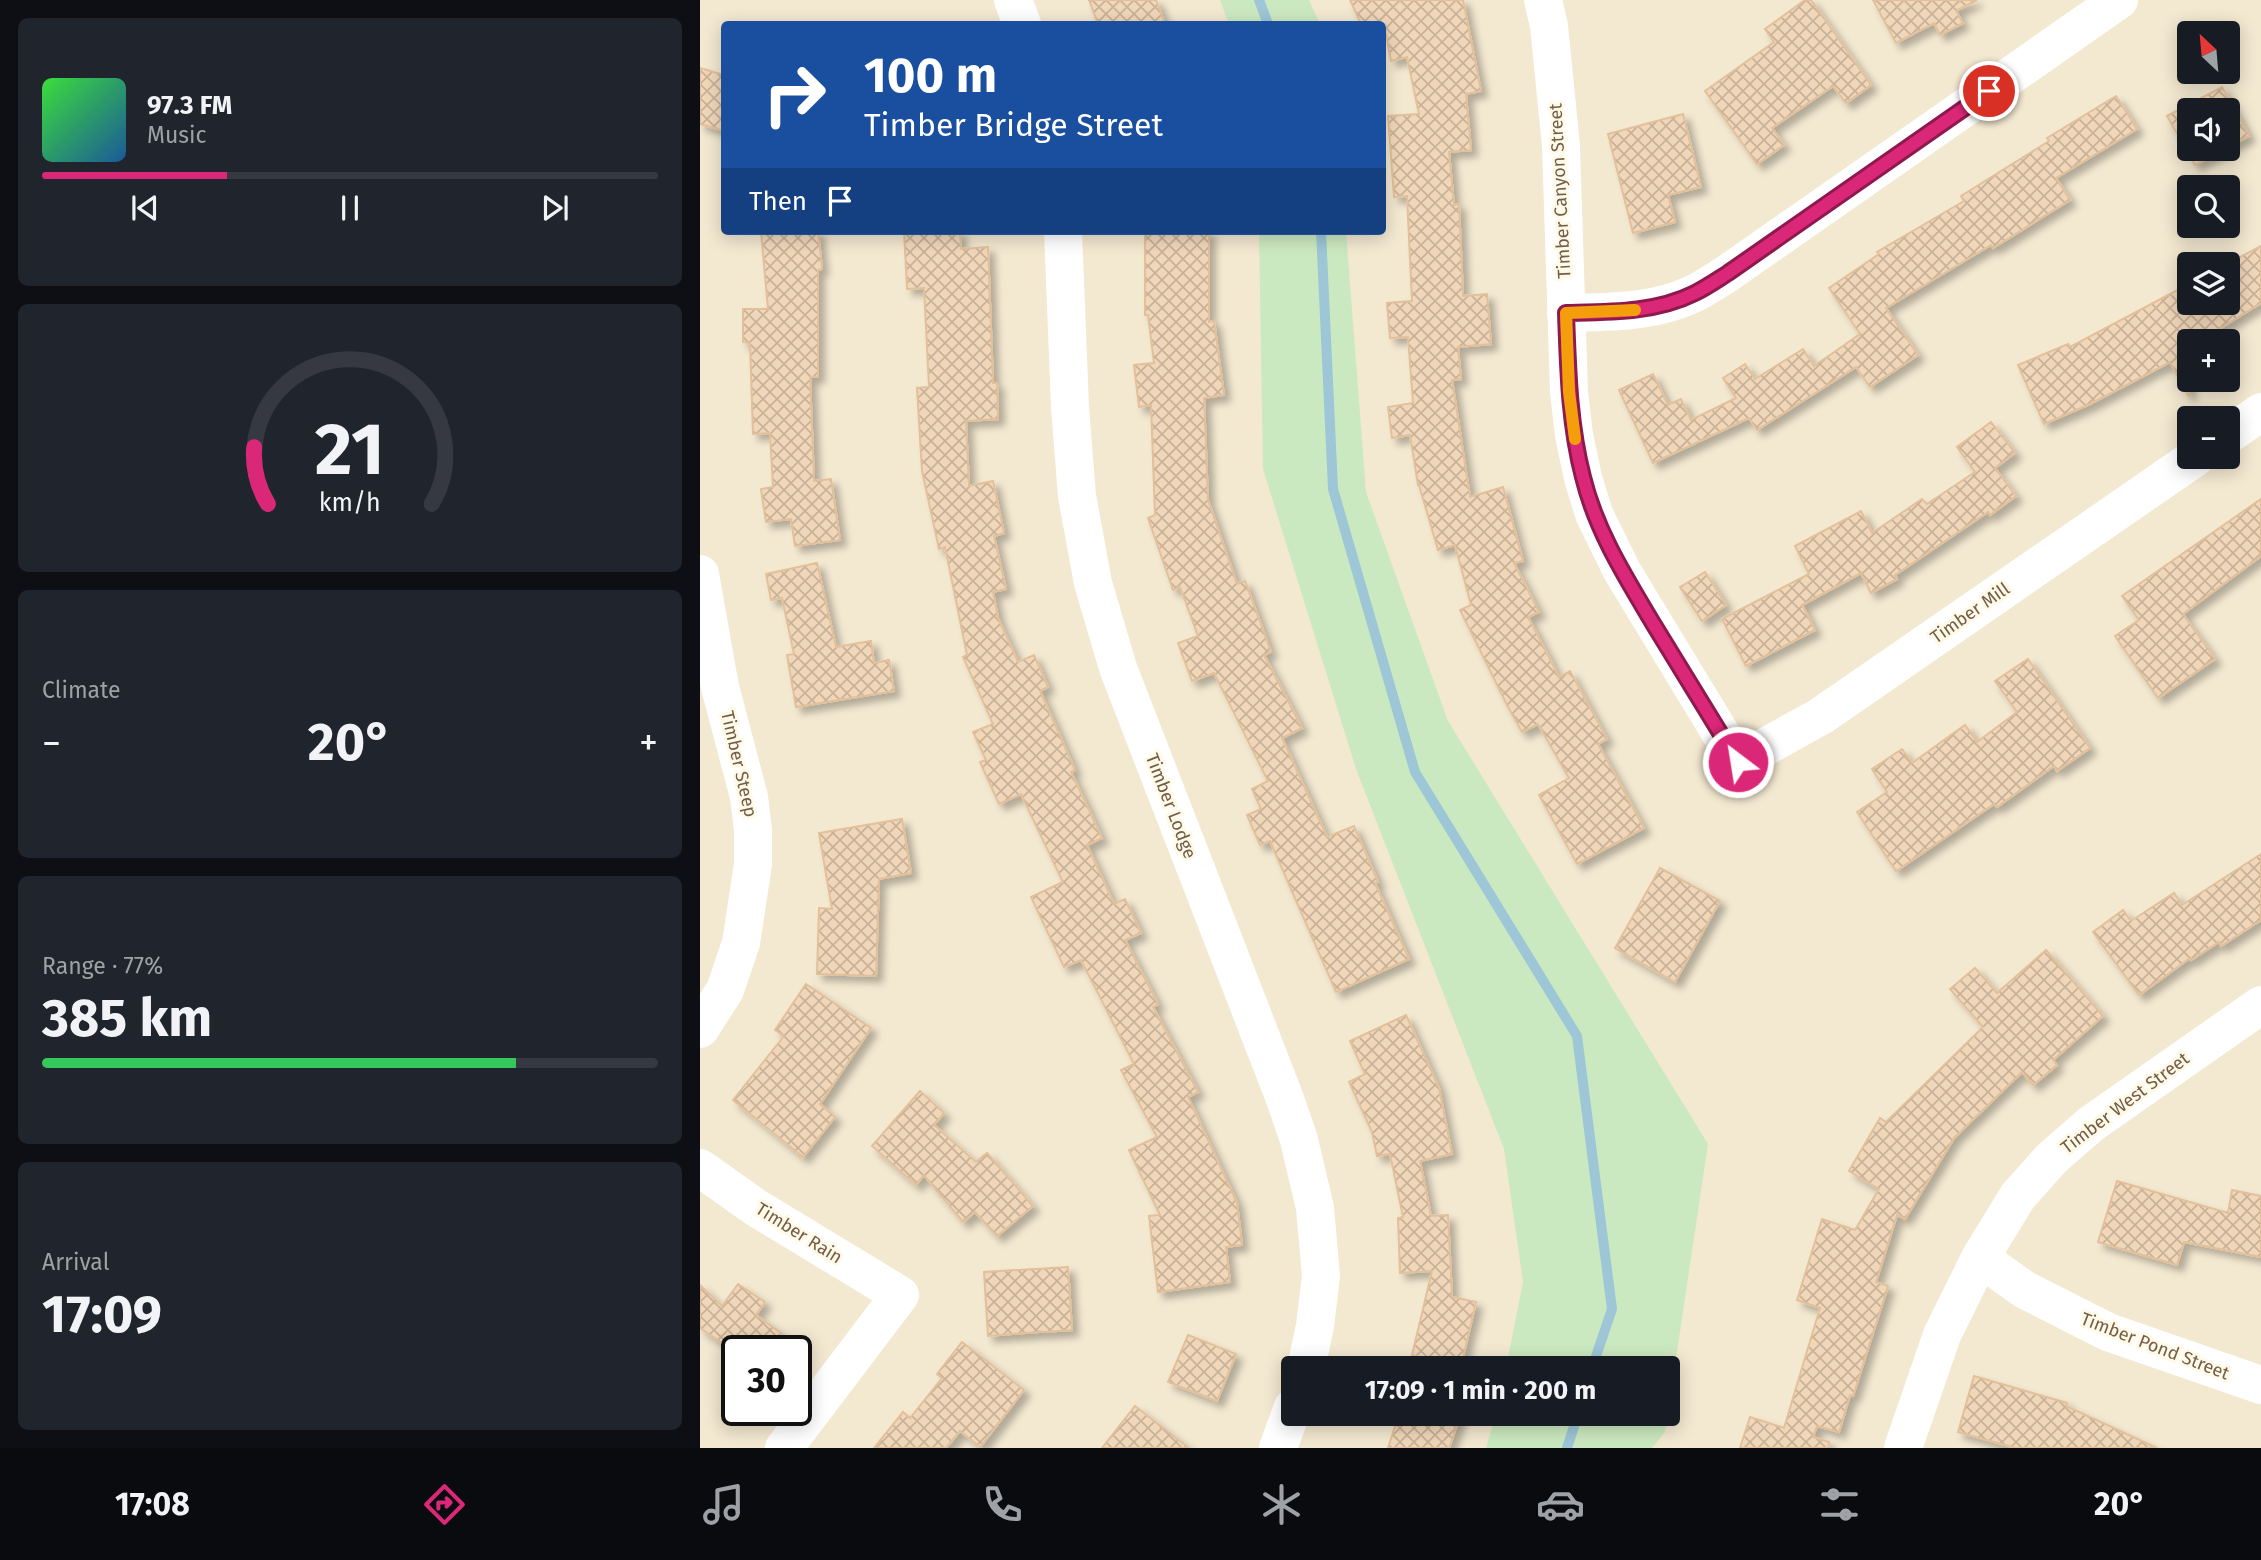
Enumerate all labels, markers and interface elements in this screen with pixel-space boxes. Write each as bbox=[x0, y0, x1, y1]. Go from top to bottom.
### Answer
north arrow bbox=[2177, 21, 2240, 84]
map controls bbox=[2177, 21, 2240, 469]
text: 100 m bbox=[864, 46, 997, 105]
icon: right bbox=[749, 49, 840, 140]
pin bbox=[1959, 61, 2019, 121]
icon: arrive bbox=[1970, 72, 2008, 110]
text: 97.3 FM bbox=[147, 90, 232, 121]
button: sound bbox=[2177, 98, 2240, 161]
street label: Timber Canyon Street bbox=[1544, 102, 1576, 279]
text: Timber Bridge Street bbox=[864, 106, 1163, 144]
text: Music bbox=[147, 121, 207, 149]
button: search bbox=[2177, 175, 2240, 238]
icon: arrive bbox=[821, 182, 859, 220]
text: Then bbox=[749, 186, 807, 217]
icon: previous bbox=[126, 189, 164, 227]
icon: pause bbox=[331, 189, 369, 227]
icon: next bbox=[536, 189, 574, 227]
button: layers bbox=[2177, 252, 2240, 315]
button: + bbox=[2177, 329, 2240, 392]
text: 21 bbox=[315, 406, 385, 493]
button: − bbox=[2177, 406, 2240, 469]
text: km/h bbox=[319, 488, 381, 518]
street label: Timber Mill bbox=[1926, 578, 2014, 648]
text: Climate bbox=[42, 676, 121, 704]
street label: Timber Steep bbox=[716, 709, 762, 819]
text: 20° bbox=[308, 711, 392, 774]
text: − bbox=[42, 720, 61, 766]
text: + bbox=[639, 720, 658, 766]
position arrow bbox=[1701, 725, 1775, 799]
street label: Timber Lodge bbox=[1141, 750, 1201, 862]
text: Range · 77% bbox=[42, 952, 163, 980]
text: 385 km bbox=[42, 987, 212, 1050]
street label: Timber West Street bbox=[2056, 1047, 2194, 1158]
street label: Timber Rain bbox=[752, 1198, 846, 1268]
text: Arrival bbox=[42, 1248, 109, 1276]
text: 17:09 bbox=[42, 1283, 162, 1346]
street label: Timber Pond Street bbox=[2078, 1308, 2233, 1385]
speed limit sign: 30 bbox=[721, 1335, 812, 1426]
text: 17:09 · 1 min · 200 m bbox=[1365, 1375, 1596, 1406]
icon: directions bbox=[420, 1480, 469, 1529]
icon: music bbox=[699, 1480, 748, 1529]
icon: phone bbox=[978, 1480, 1027, 1529]
icon: climate bbox=[1257, 1480, 1306, 1529]
icon: car bbox=[1536, 1480, 1585, 1529]
icon: filters bbox=[1815, 1480, 1864, 1529]
text: 17:08 bbox=[115, 1485, 190, 1523]
text: 20° bbox=[2094, 1485, 2146, 1523]

